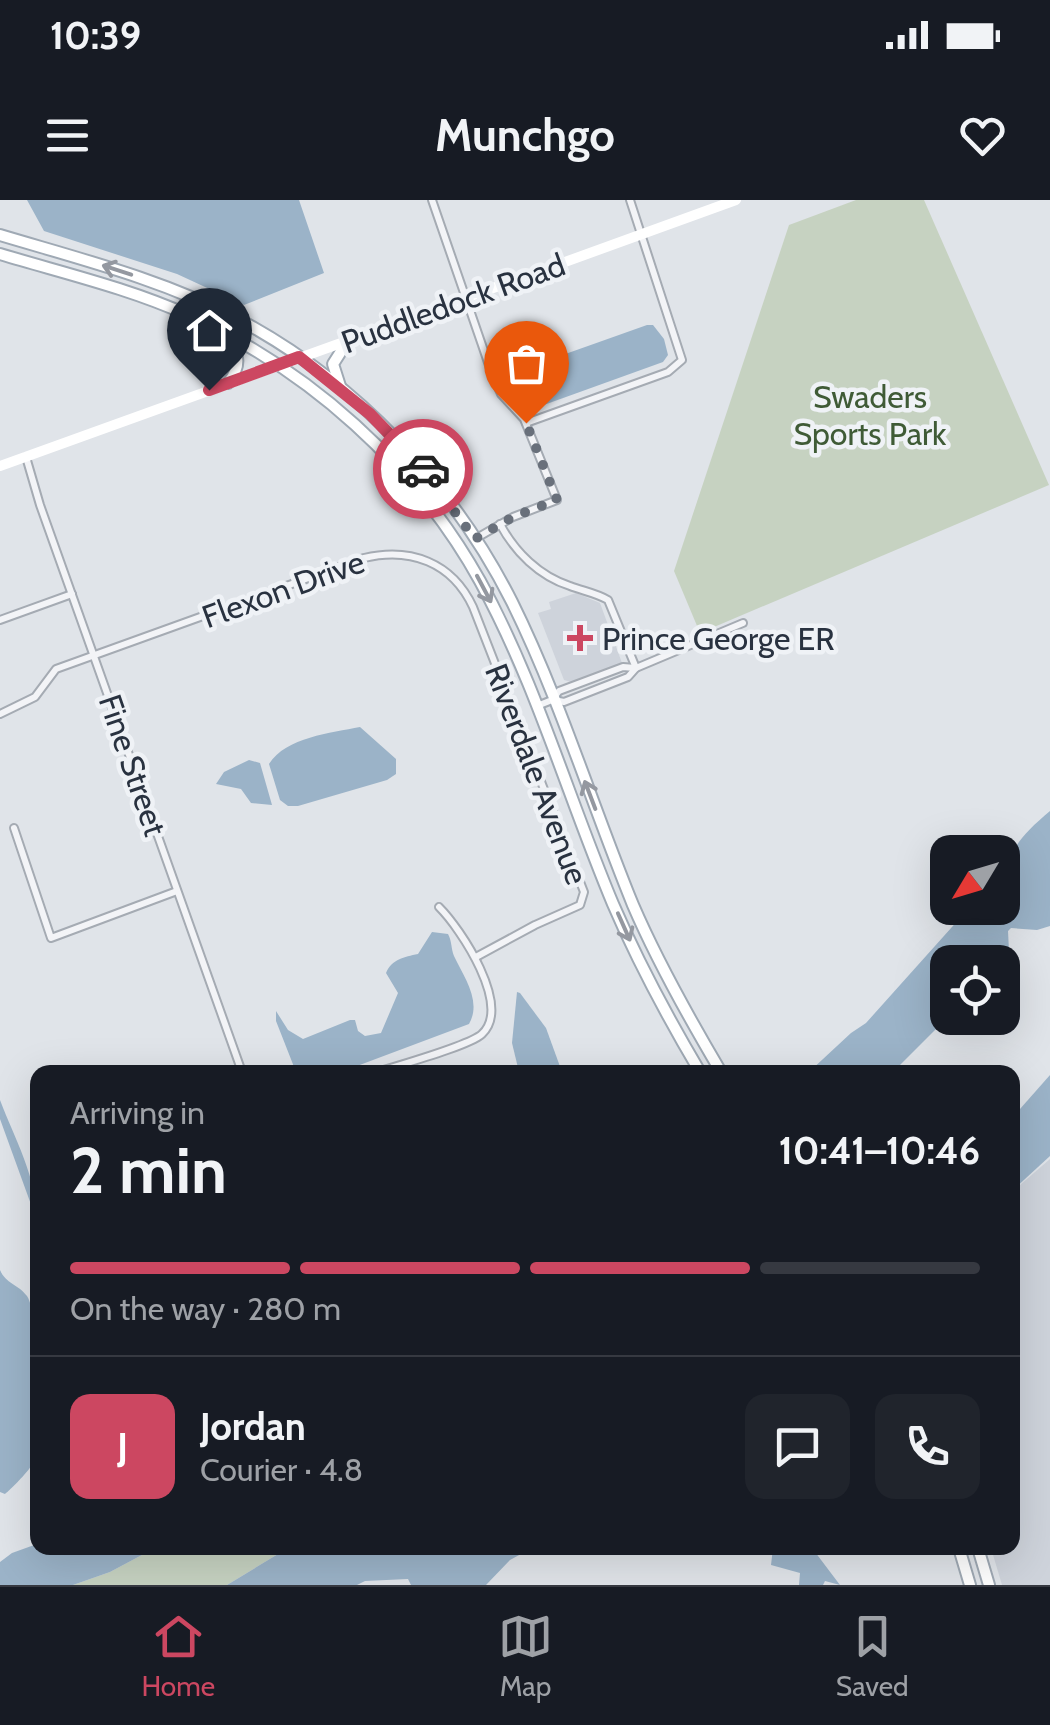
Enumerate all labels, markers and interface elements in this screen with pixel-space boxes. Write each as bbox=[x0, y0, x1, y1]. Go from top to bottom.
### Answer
text: 10:39 bbox=[50, 12, 141, 59]
icon: menu bbox=[40, 108, 95, 163]
text: Munchgo bbox=[435, 108, 615, 162]
icon: heart bbox=[955, 108, 1010, 163]
street label: Puddledock Road bbox=[336, 244, 570, 362]
one-way arrow bbox=[101, 260, 133, 278]
pin bbox=[167, 288, 252, 391]
icon: home bbox=[182, 303, 237, 358]
pin bbox=[484, 321, 569, 424]
icon: bag bbox=[499, 336, 554, 391]
park label: Swaders Sports Park bbox=[794, 377, 947, 453]
courier bbox=[373, 419, 473, 519]
icon: car bbox=[396, 442, 451, 497]
street label: Flexon Drive bbox=[197, 542, 369, 636]
one-way arrow bbox=[475, 574, 494, 603]
place label: Prince George ER bbox=[602, 619, 835, 658]
marker: Prince George ER bbox=[567, 625, 593, 651]
street label: Riverdale Avenue bbox=[477, 658, 597, 890]
street label: Fine Street bbox=[91, 689, 175, 841]
one-way arrow bbox=[579, 781, 597, 811]
north arrow bbox=[930, 835, 1020, 925]
map controls bbox=[930, 835, 1020, 1035]
one-way arrow bbox=[615, 911, 634, 941]
button: locate bbox=[930, 945, 1020, 1035]
text: Arriving in bbox=[70, 1093, 205, 1132]
text: 10:41–10:46 bbox=[779, 1127, 980, 1174]
text: 2 min bbox=[70, 1130, 227, 1209]
text: On the way · 280 m bbox=[70, 1289, 341, 1328]
button: chat bbox=[745, 1394, 850, 1499]
button: phone bbox=[875, 1394, 980, 1499]
text: Jordan bbox=[200, 1403, 306, 1450]
text: J bbox=[117, 1423, 128, 1470]
text: Courier · 4.8 bbox=[200, 1450, 363, 1489]
tab: Home bbox=[141, 1609, 215, 1703]
tab: Map bbox=[498, 1609, 553, 1703]
tab: Saved bbox=[836, 1609, 909, 1703]

